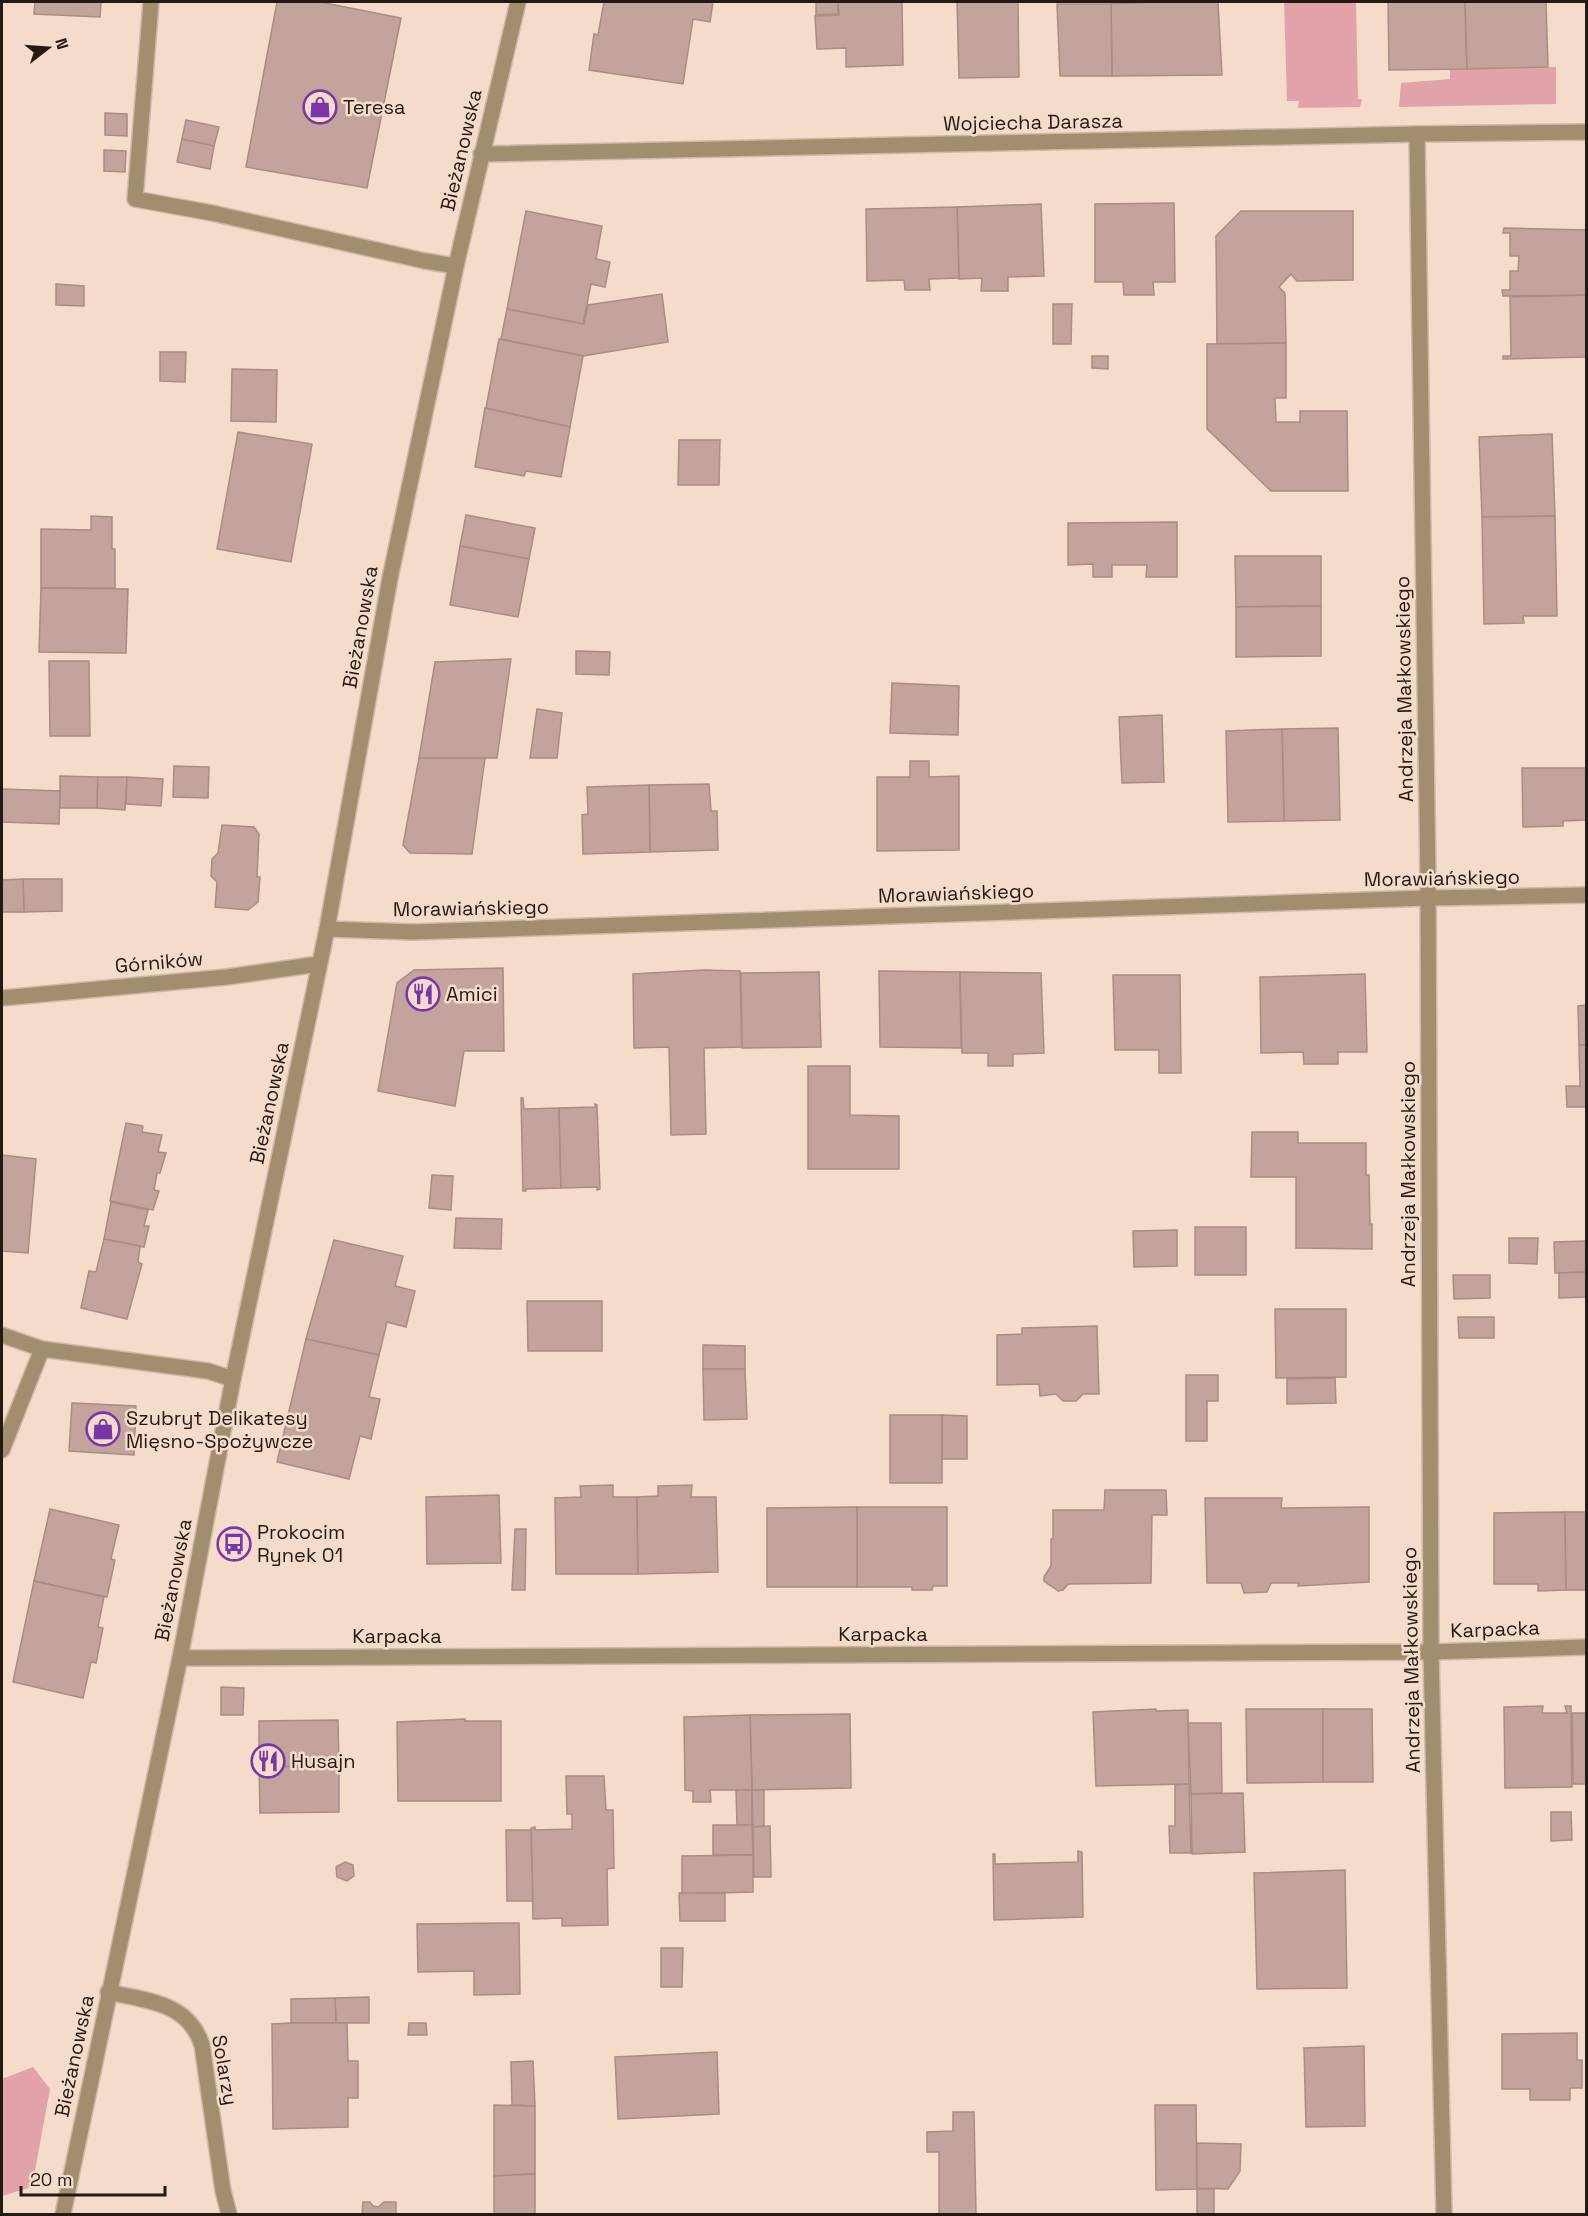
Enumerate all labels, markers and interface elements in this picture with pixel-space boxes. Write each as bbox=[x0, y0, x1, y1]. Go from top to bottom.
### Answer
north arrow bbox=[18, 18, 78, 78]
text: N bbox=[50, 36, 73, 52]
street label: Bieżanowska bbox=[434, 86, 488, 214]
shop icon: Teresa bbox=[302, 89, 338, 125]
place label: Teresa bbox=[343, 94, 406, 120]
street label: Wojciecha Darasza bbox=[943, 107, 1123, 137]
street label: Bieżanowska bbox=[336, 563, 384, 691]
street label: Andrzeja Małkowskiego bbox=[1389, 576, 1419, 802]
street label: Morawiańskiego bbox=[1364, 864, 1520, 892]
street label: Morawiańskiego bbox=[878, 877, 1034, 909]
street label: Morawiańskiego bbox=[393, 894, 549, 922]
street label: Górników bbox=[114, 945, 204, 979]
restaurant icon: Amici bbox=[405, 976, 441, 1012]
place label: Amici bbox=[446, 981, 498, 1007]
street label: Bieżanowska bbox=[243, 1039, 295, 1167]
street label: Andrzeja Małkowskiego bbox=[1395, 1061, 1421, 1287]
place label: Szubryt Delikatesy Mięsno-Spożywcze bbox=[126, 1405, 313, 1454]
shop icon: Szubryt Delikatesy Mięsno-Spożywcze bbox=[85, 1411, 121, 1447]
street label: Bieżanowska bbox=[148, 1516, 198, 1644]
place label: Prokocim Rynek 01 bbox=[257, 1519, 345, 1568]
bus stop icon: Prokocim Rynek 01 bbox=[216, 1526, 252, 1562]
street label: Andrzeja Małkowskiego bbox=[1396, 1547, 1426, 1773]
street label: Karpacka bbox=[1450, 1614, 1540, 1644]
street label: Karpacka bbox=[838, 1621, 928, 1647]
street label: Karpacka bbox=[352, 1623, 442, 1649]
restaurant icon: Husajn bbox=[250, 1743, 286, 1779]
place label: Husajn bbox=[291, 1748, 356, 1774]
street label: Bieżanowska bbox=[48, 1992, 100, 2120]
street label: Solarzy bbox=[206, 2033, 244, 2107]
scale bar bbox=[21, 2159, 165, 2197]
text: 20 m bbox=[30, 2168, 73, 2191]

